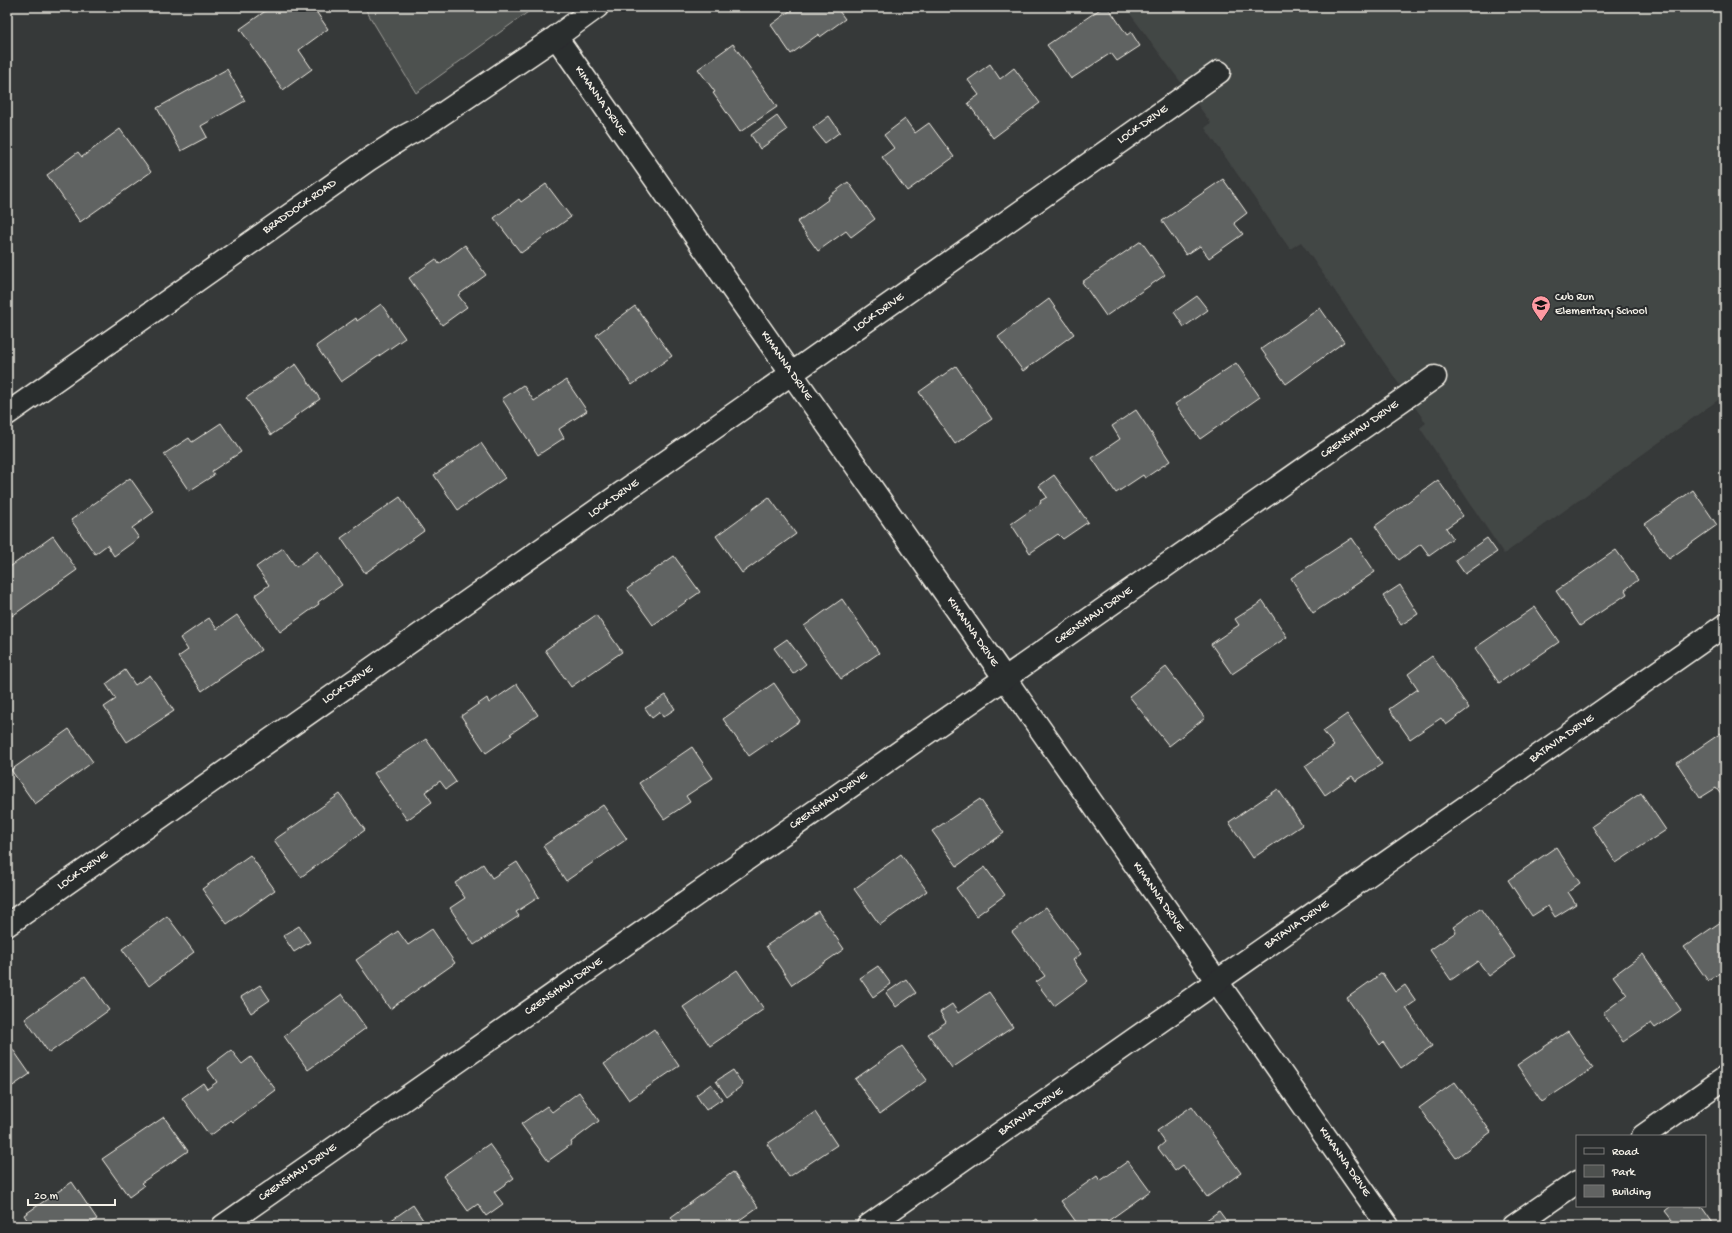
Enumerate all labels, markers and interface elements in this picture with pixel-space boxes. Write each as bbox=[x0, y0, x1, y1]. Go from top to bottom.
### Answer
street label: KIMANNA DRIVE bbox=[571, 64, 629, 139]
street label: LOCK DRIVE bbox=[1115, 102, 1171, 148]
street label: BRADDOCK ROAD bbox=[260, 176, 340, 238]
street label: LOCK DRIVE bbox=[851, 290, 907, 336]
place label: Cub Run Elementary School bbox=[1555, 291, 1648, 319]
school or university icon: Cub Run Elementary School bbox=[1530, 294, 1552, 322]
street label: KIMANNA DRIVE bbox=[757, 329, 815, 404]
street label: CRENSHAW DRIVE bbox=[1318, 398, 1402, 462]
street label: LOCK DRIVE bbox=[586, 476, 642, 522]
street label: CRENSHAW DRIVE bbox=[1052, 584, 1136, 648]
street label: KIMANNA DRIVE bbox=[943, 595, 1001, 670]
street label: LOCK DRIVE bbox=[320, 662, 376, 708]
street label: BATAVIA DRIVE bbox=[1526, 711, 1597, 767]
street label: CRENSHAW DRIVE bbox=[787, 769, 871, 833]
street label: LOCK DRIVE bbox=[55, 848, 111, 894]
street label: KIMANNA DRIVE bbox=[1129, 860, 1187, 935]
street label: BATAVIA DRIVE bbox=[1261, 897, 1332, 953]
street label: CRENSHAW DRIVE bbox=[522, 955, 606, 1019]
street label: BATAVIA DRIVE bbox=[995, 1084, 1066, 1140]
street label: KIMANNA DRIVE bbox=[1315, 1125, 1373, 1200]
legend bbox=[1576, 1135, 1706, 1207]
street label: CRENSHAW DRIVE bbox=[256, 1141, 340, 1205]
text: Road bbox=[1612, 1146, 1639, 1160]
text: Park bbox=[1611, 1166, 1637, 1180]
scale bar bbox=[28, 1181, 115, 1207]
text: Building bbox=[1611, 1186, 1651, 1200]
text: 20 m bbox=[34, 1190, 59, 1204]

